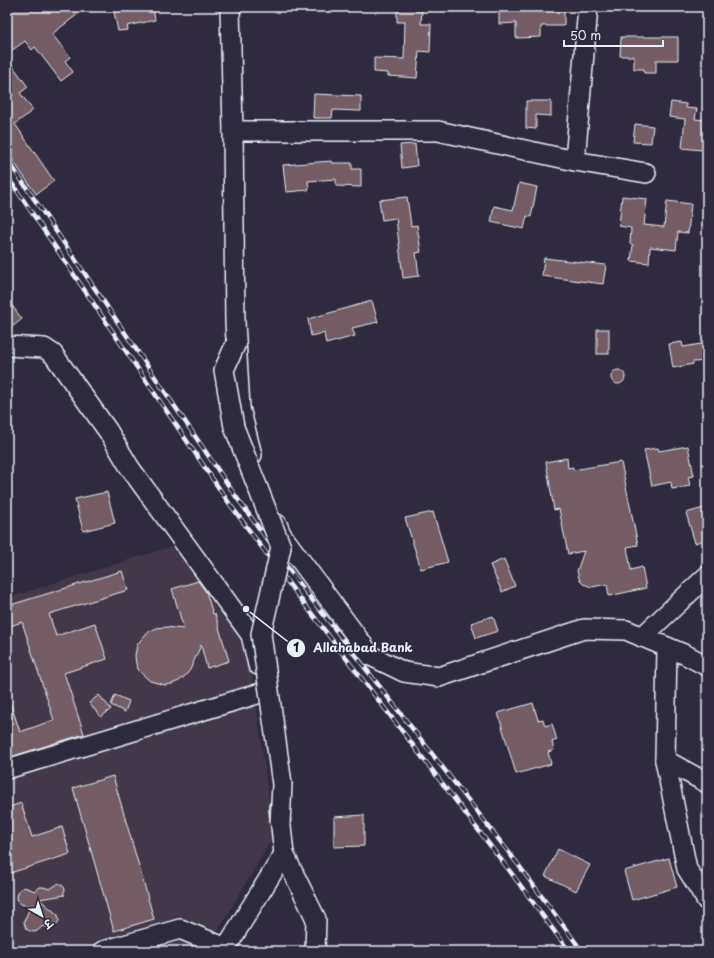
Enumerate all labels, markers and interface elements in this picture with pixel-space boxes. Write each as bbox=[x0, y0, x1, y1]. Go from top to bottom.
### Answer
scale bar bbox=[564, 22, 663, 48]
text: 50 m bbox=[570, 26, 601, 44]
callout: Allahabad Bank bbox=[286, 636, 421, 660]
text: 1 bbox=[293, 638, 299, 656]
text: Allahabad Bank bbox=[312, 638, 413, 656]
north arrow bbox=[22, 896, 62, 936]
text: उ bbox=[39, 915, 58, 934]

